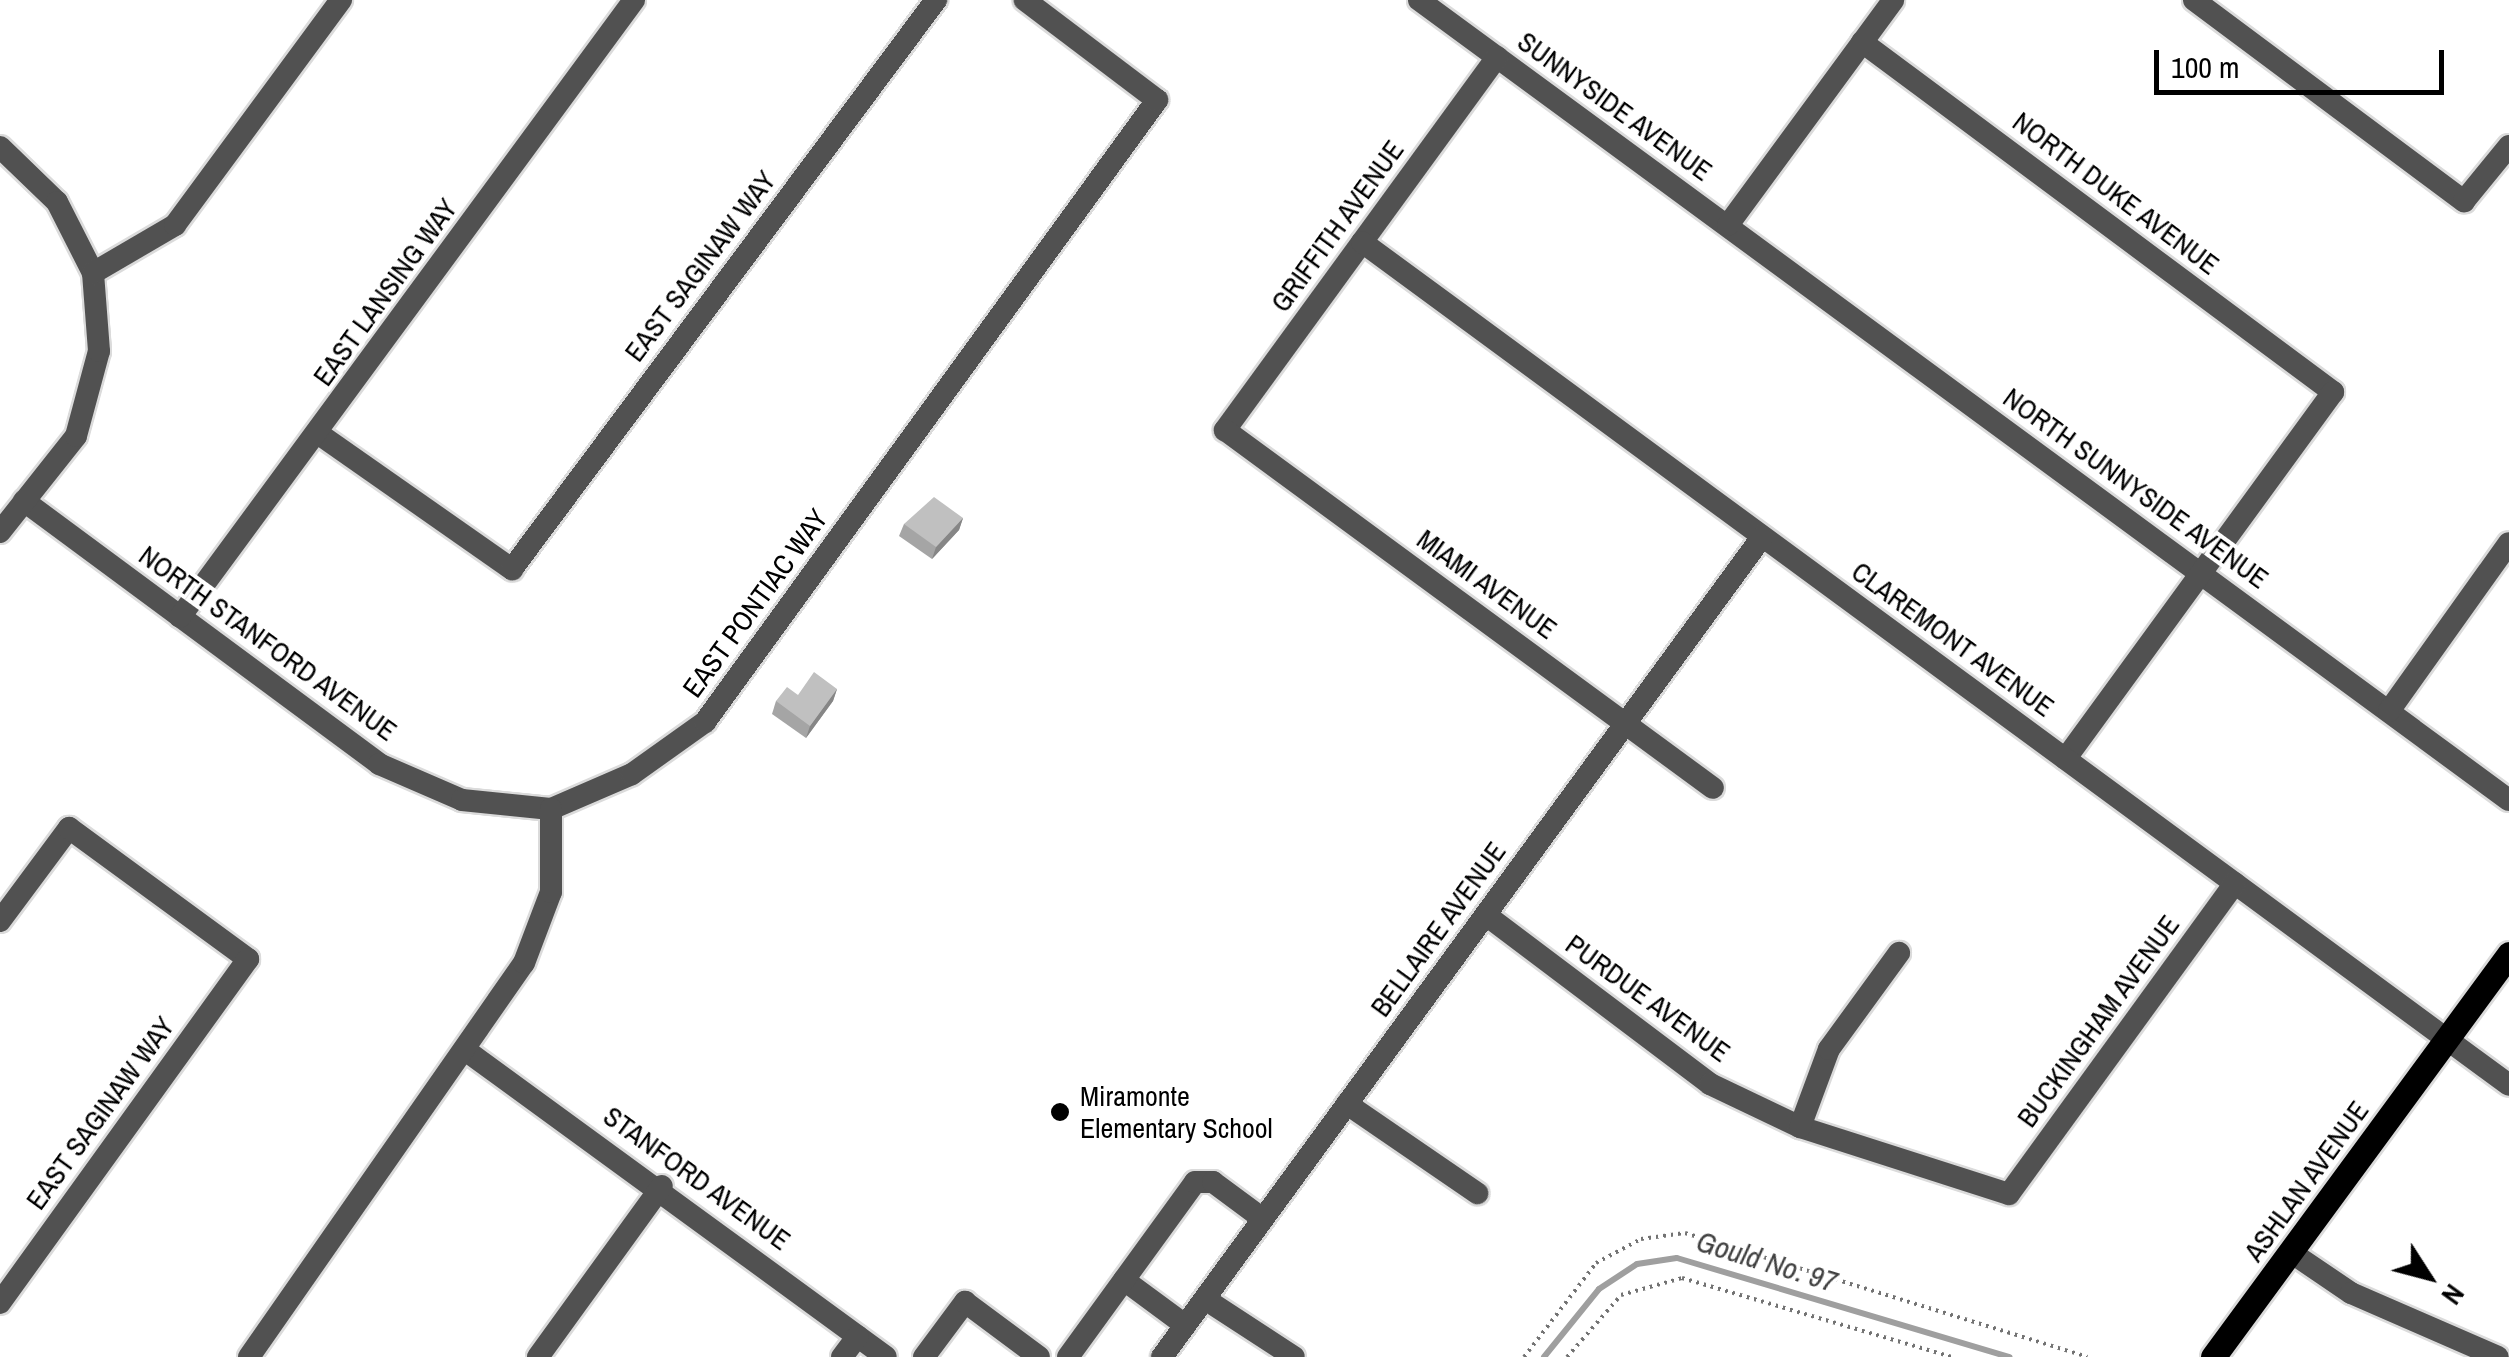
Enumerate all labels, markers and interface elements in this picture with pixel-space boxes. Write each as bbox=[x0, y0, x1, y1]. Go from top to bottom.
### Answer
street label: SUNNYSIDE AVENUE bbox=[1511, 24, 1719, 188]
scale bar bbox=[2159, 30, 2449, 92]
text: 100 m bbox=[2171, 47, 2239, 87]
street label: NORTH DUKE AVENUE bbox=[2006, 104, 2226, 282]
street label: GRIFFITH AVENUE bbox=[1263, 133, 1411, 319]
street label: EAST SAGINAW WAY bbox=[617, 164, 783, 368]
street label: EAST LANSING WAY bbox=[306, 192, 464, 392]
street label: NORTH SUNNYSIDE AVENUE bbox=[1996, 380, 2276, 596]
street label: EAST PONTIAC WAY bbox=[675, 502, 835, 704]
street label: MIAMI AVENUE bbox=[1410, 522, 1564, 646]
street label: NORTH STANFORD AVENUE bbox=[132, 538, 404, 748]
street label: CLAREMONT AVENUE bbox=[1845, 554, 2061, 724]
street label: BELLAIRE AVENUE bbox=[1363, 835, 1513, 1023]
street label: BUCKINGHAM AVENUE bbox=[2010, 908, 2186, 1134]
street label: PURDUE AVENUE bbox=[1559, 927, 1737, 1069]
street label: EAST SAGINAW WAY bbox=[19, 1010, 181, 1216]
place label: Miramonte Elementary School bbox=[1080, 1079, 1273, 1145]
street label: ASHLAN AVENUE bbox=[2236, 1094, 2376, 1268]
street label: STANFORD AVENUE bbox=[597, 1099, 797, 1257]
marker: Miramonte Elementary School bbox=[1049, 1101, 1071, 1123]
water label: Gould No. 97 bbox=[1692, 1223, 1842, 1299]
north arrow bbox=[2379, 1227, 2479, 1327]
text: N bbox=[2433, 1277, 2474, 1313]

